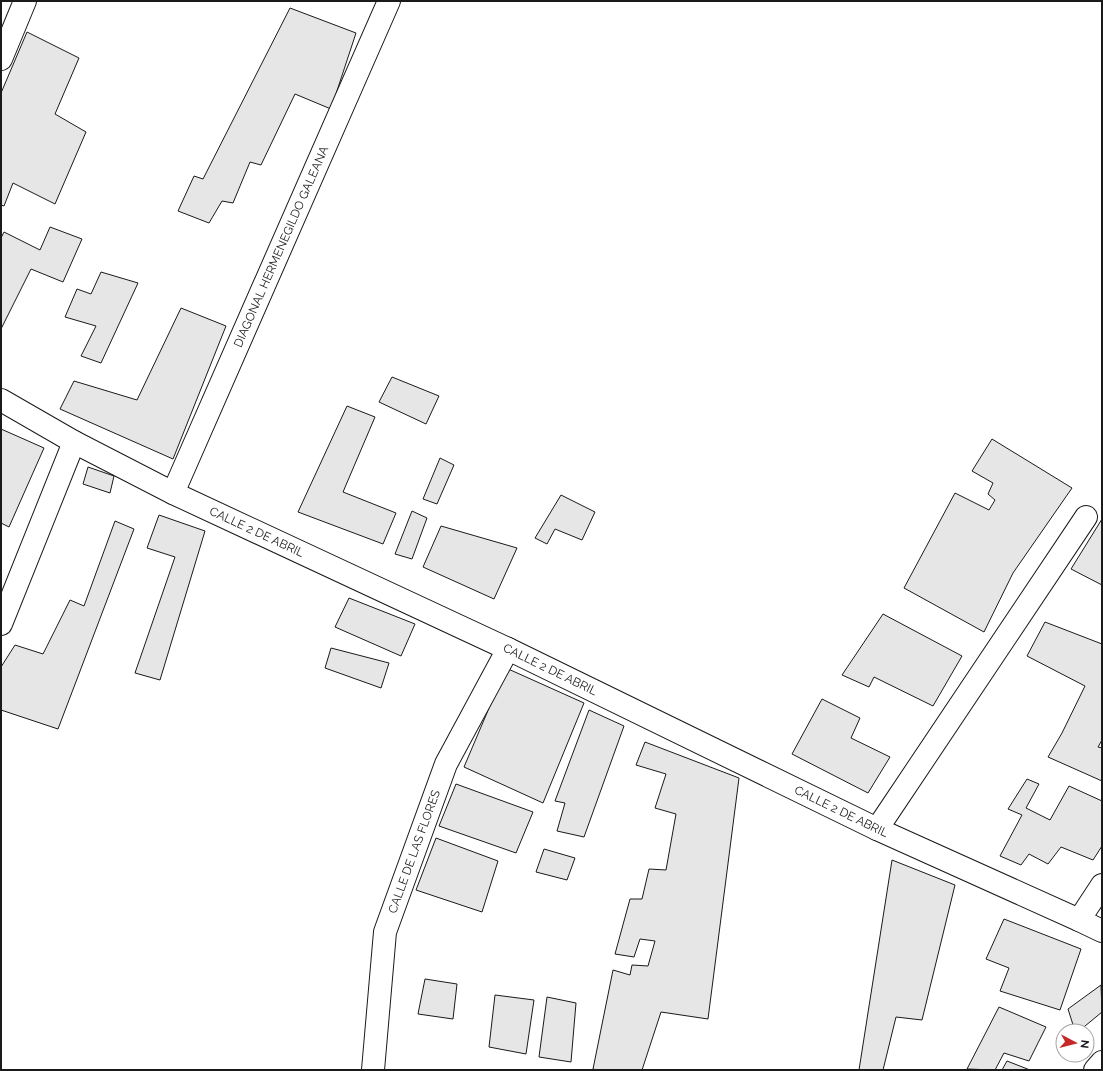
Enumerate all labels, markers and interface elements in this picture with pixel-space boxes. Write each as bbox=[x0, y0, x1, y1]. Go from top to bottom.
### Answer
street label: DIAGONAL HERMENEGILDO GALEANA bbox=[231, 144, 331, 349]
street label: CALLE 2 DE ABRIL bbox=[207, 504, 306, 560]
street label: CALLE 2 DE ABRIL bbox=[501, 641, 599, 698]
street label: CALLE 2 DE ABRIL bbox=[792, 783, 890, 840]
street label: CALLE DE LAS FLORES bbox=[385, 788, 443, 915]
north arrow bbox=[1055, 1023, 1095, 1063]
text: N bbox=[1077, 1039, 1091, 1049]

